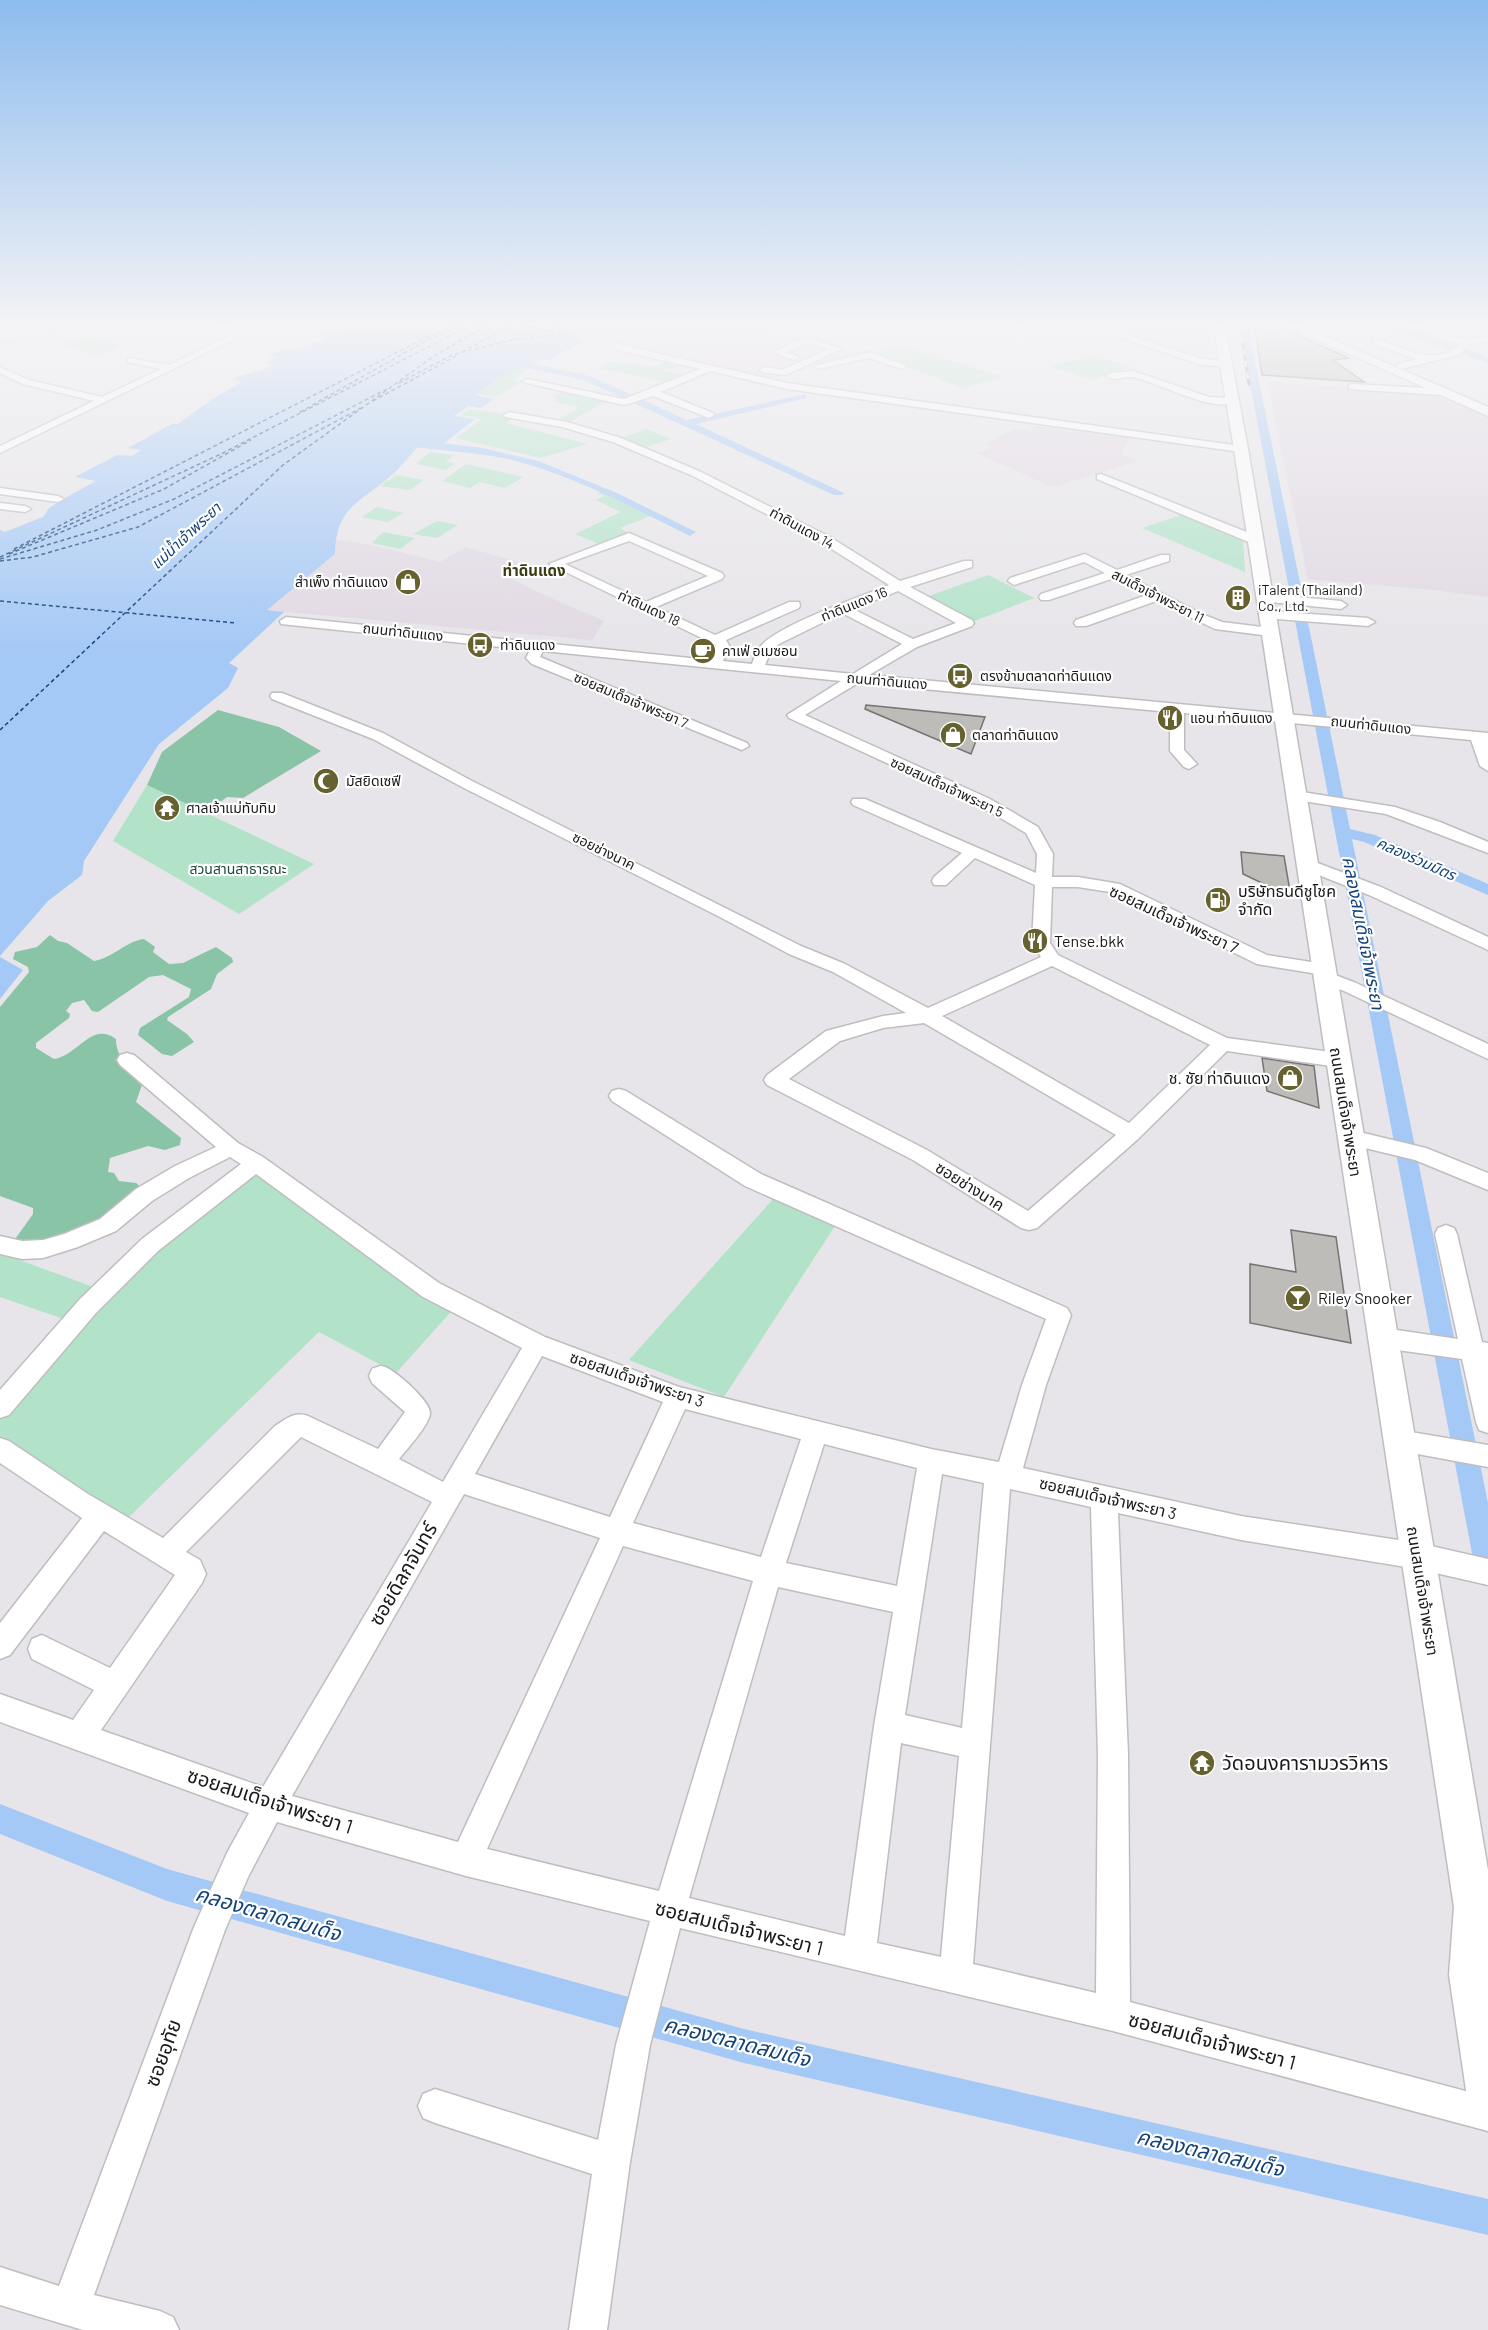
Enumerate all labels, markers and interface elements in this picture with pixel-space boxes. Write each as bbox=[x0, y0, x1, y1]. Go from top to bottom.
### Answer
water label: แม่น้ำเจ้าพระยา bbox=[146, 497, 225, 572]
street label: ท่าดินแดง 14 bbox=[767, 503, 837, 552]
district label: ท่าดินแดง bbox=[503, 561, 565, 579]
street label: สมเด็จเจ้าพระยา 11 bbox=[1109, 565, 1207, 626]
shop icon: สำเพ็ง ท่าดินแดง bbox=[393, 567, 423, 597]
place label: สำเพ็ง ท่าดินแดง bbox=[295, 573, 388, 590]
place label: iTalent (Thailand) Co., Ltd. bbox=[1258, 581, 1362, 614]
street label: ท่าดินแดง 16 bbox=[818, 582, 890, 625]
building icon: iTalent (Thailand) Co., Ltd. bbox=[1223, 583, 1253, 613]
street label: ท่าดินเดง 18 bbox=[615, 586, 683, 629]
street label: ถนนท่าดินแดง bbox=[362, 619, 444, 644]
bus stop icon: ท่าดินแดง bbox=[465, 630, 495, 660]
place label: ท่าดินแดง bbox=[500, 636, 555, 653]
cafe icon: คาเฟ่ อเมซอน bbox=[688, 636, 718, 666]
place label: คาเฟ่ อเมซอน bbox=[722, 642, 798, 659]
bus stop icon: ตรงข้ามตลาดท่าดินแดง bbox=[945, 661, 975, 691]
place label: ตรงข้ามตลาดท่าดินแดง bbox=[980, 667, 1112, 684]
street label: ซอยสมเด็จเจ้าพระยา 7 bbox=[572, 668, 691, 731]
street label: ถนนท่าดินแดง bbox=[846, 669, 928, 692]
restaurant icon: แอน ท่าดินแดง bbox=[1155, 703, 1185, 733]
place label: แอน ท่าดินแดง bbox=[1190, 709, 1273, 726]
street label: ถนนท่าดินแดง bbox=[1330, 712, 1412, 737]
shop icon: ตลาดท่าดินแดง bbox=[938, 720, 968, 750]
place label: ตลาดท่าดินแดง bbox=[972, 726, 1059, 743]
street label: ซอยสมเด็จเจ้าพระยา 5 bbox=[888, 753, 1007, 820]
mosque icon: มัสยิดเซฟี bbox=[311, 766, 341, 796]
place label: มัสยิดเซฟี bbox=[346, 772, 401, 789]
temple icon: ศาลเจ้าแม่ทับทิม bbox=[152, 793, 182, 823]
place label: ศาลเจ้าแม่ทับทิม bbox=[186, 799, 276, 816]
street label: ซอยช่างนาค bbox=[570, 828, 638, 873]
water label: คลองร่วมมิตร bbox=[1374, 833, 1460, 884]
water label: คลองสมเด็จเจ้าพระยา bbox=[1338, 854, 1390, 1012]
park label: สวนสานสาธารณะ bbox=[189, 860, 287, 877]
street label: ซอยสมเด็จเจ้าพระยา 7 bbox=[1107, 880, 1242, 957]
place label: บริษัทธนดีชูโชค จำกัด bbox=[1238, 881, 1336, 918]
fuel station icon: บริษัทธนดีชูโชค จำกัด bbox=[1203, 885, 1233, 915]
restaurant icon: Tense.bkk bbox=[1020, 926, 1050, 956]
place label: Tense.bkk bbox=[1054, 931, 1124, 950]
street label: ถนนสมเด็จเจ้าพระยา bbox=[1327, 1046, 1366, 1178]
shop icon: ช. ชัย ท่าดินแดง bbox=[1275, 1063, 1305, 1093]
place label: ช. ชัย ท่าดินแดง bbox=[1169, 1068, 1270, 1087]
street label: ซอยช่างนาค bbox=[932, 1157, 1008, 1214]
bar icon: Riley Snooker bbox=[1283, 1283, 1313, 1313]
place label: Riley Snooker bbox=[1318, 1288, 1412, 1307]
street label: ซอยสมเด็จเจ้าพระยา 3 bbox=[568, 1347, 707, 1410]
street label: ซอยสมเด็จเจ้าพระยา 3 bbox=[1038, 1472, 1179, 1523]
street label: ซอยดิลกจันทร์ bbox=[363, 1517, 442, 1629]
street label: ถนนสมเด็จเจ้าพระยา bbox=[1404, 1525, 1443, 1657]
temple icon: วัดอนงคารามวรวิหาร bbox=[1187, 1748, 1217, 1778]
place label: วัดอนงคารามวรวิหาร bbox=[1222, 1750, 1388, 1774]
street label: ซอยสมเด็จเจ้าพระยา 1 bbox=[185, 1762, 356, 1838]
water label: คลองตลาดสมเด็จ bbox=[193, 1880, 345, 1945]
street label: ซอยสมเด็จเจ้าพระยา 1 bbox=[653, 1895, 826, 1960]
street label: ซอยสมเด็จเจ้าพระยา 1 bbox=[1126, 2006, 1299, 2074]
water label: คลองตลาดสมเด็จ bbox=[662, 2010, 814, 2071]
street label: ซอยอุทัย bbox=[139, 2016, 186, 2090]
water label: คลองตลาดสมเด็จ bbox=[1134, 2122, 1287, 2181]

